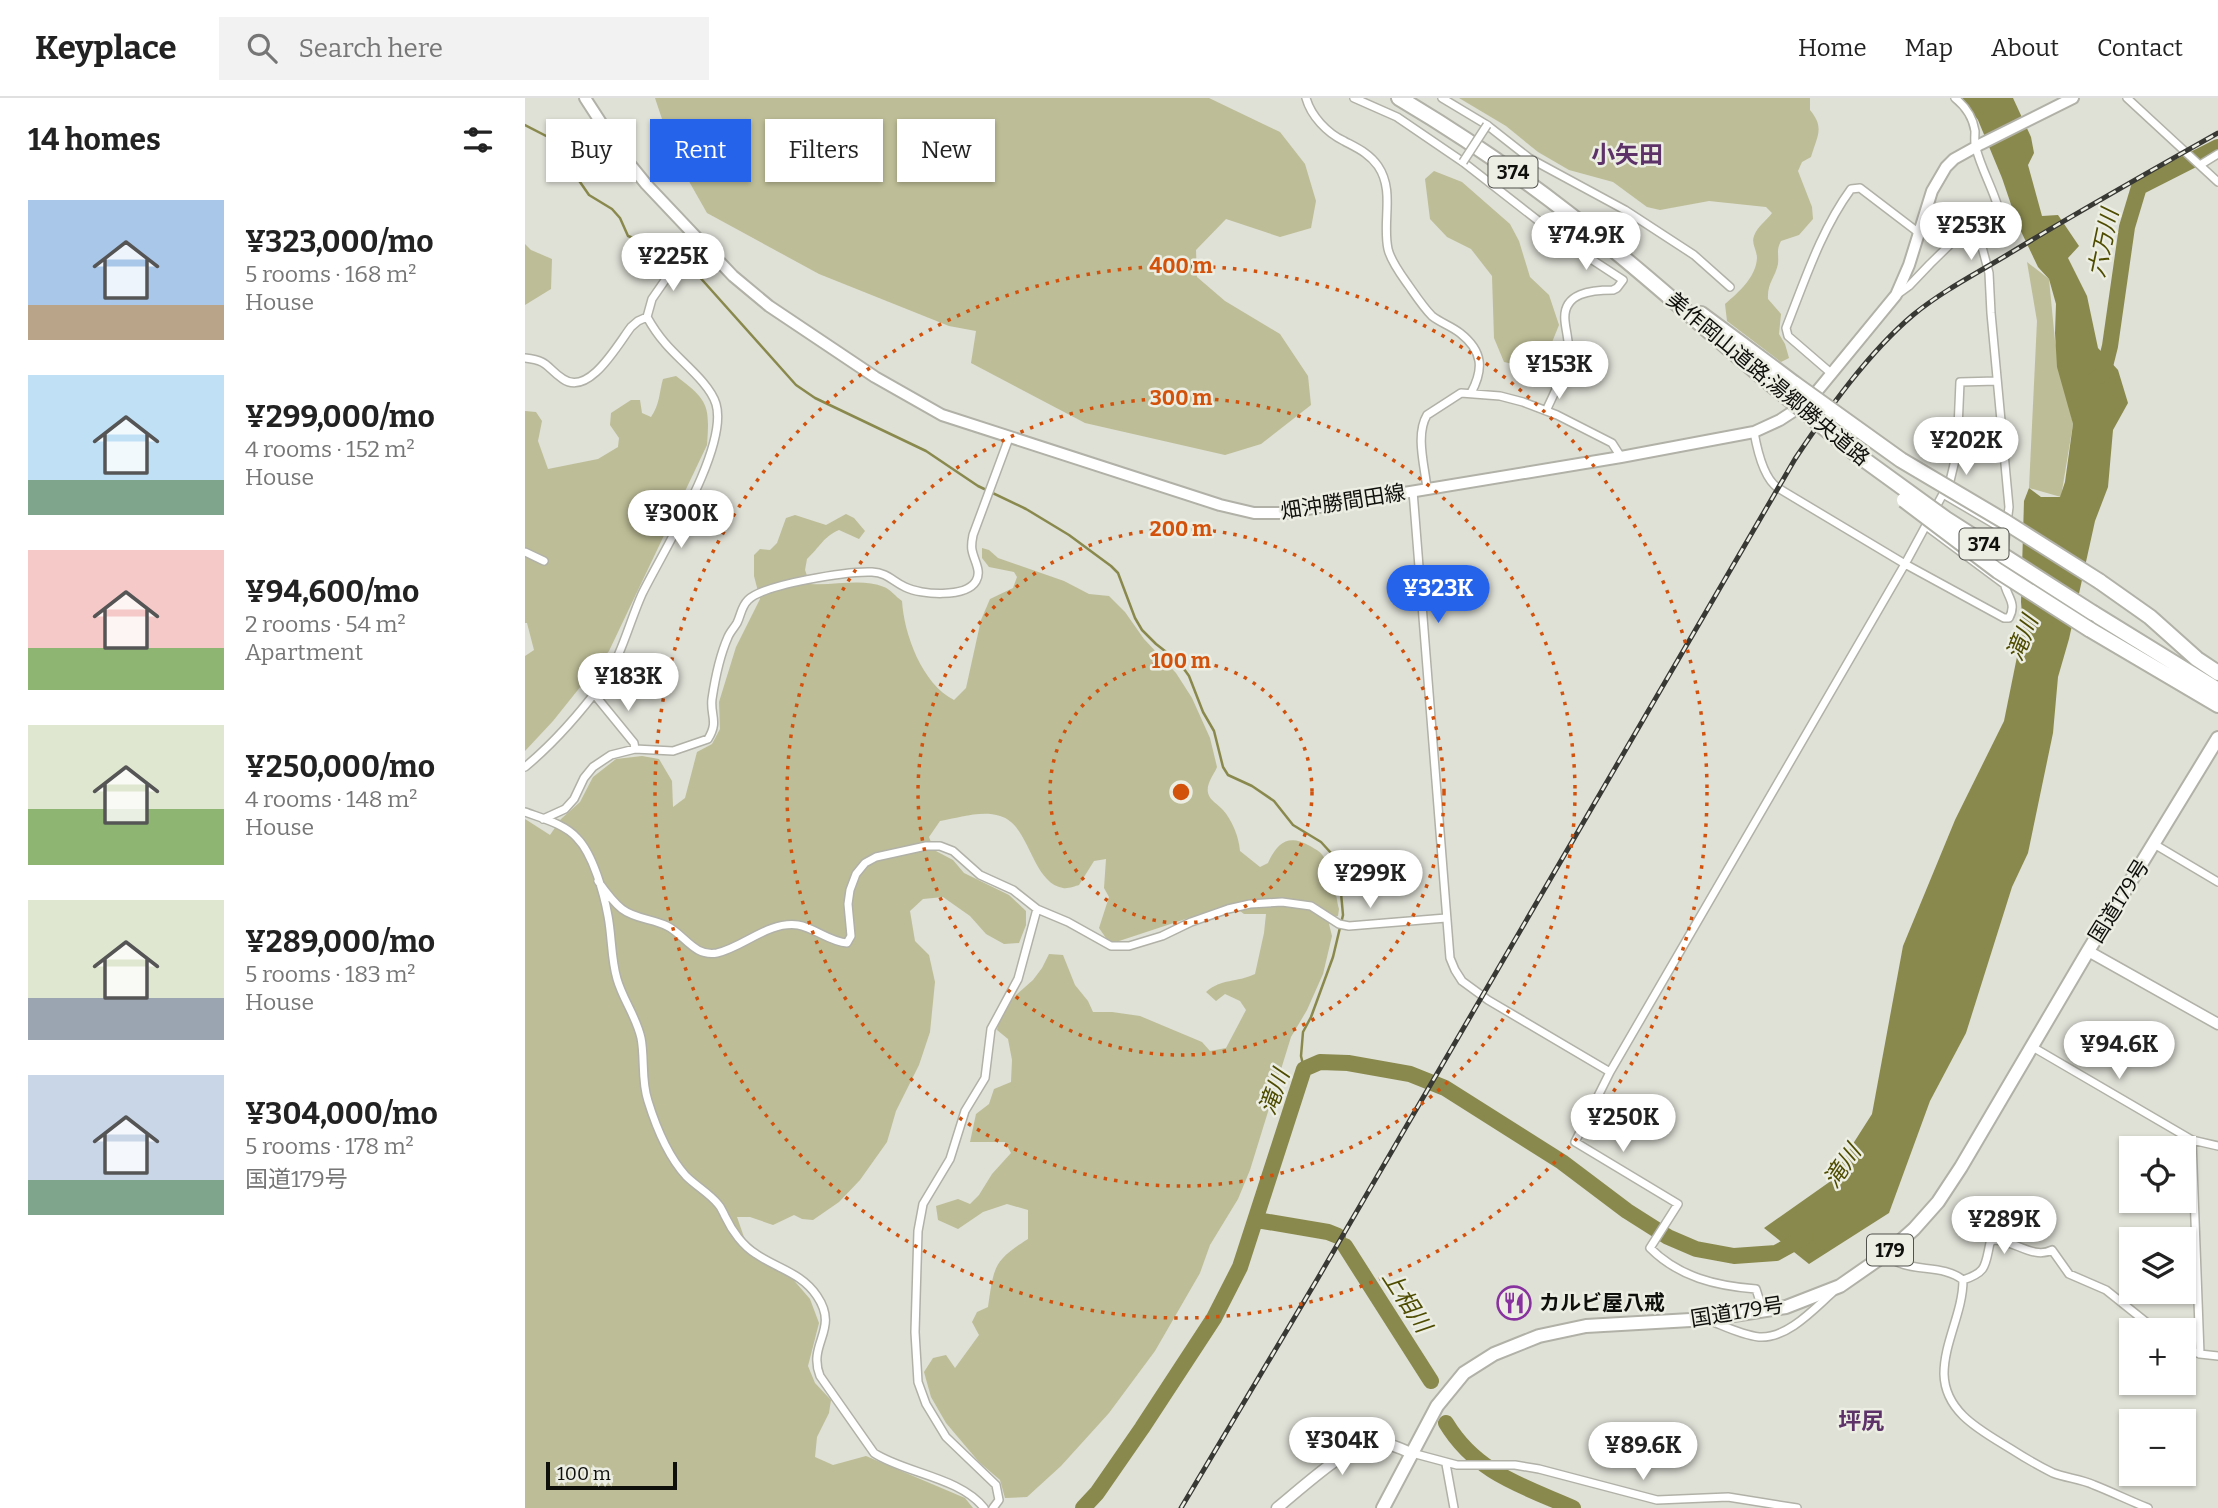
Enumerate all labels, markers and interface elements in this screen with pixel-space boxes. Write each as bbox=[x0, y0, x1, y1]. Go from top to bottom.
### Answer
search box bbox=[219, 17, 709, 80]
text: Keyplace bbox=[35, 28, 177, 68]
icon: search bbox=[243, 29, 281, 67]
text: Search here bbox=[299, 33, 443, 64]
text: Home bbox=[1798, 34, 1867, 62]
text: Map bbox=[1905, 34, 1953, 62]
text: About bbox=[1991, 34, 2059, 62]
text: Contact bbox=[2097, 34, 2183, 62]
chip: Buy bbox=[546, 119, 636, 182]
chip: Rent bbox=[650, 119, 751, 182]
chip: Filters bbox=[765, 119, 883, 182]
chip: New bbox=[897, 119, 995, 182]
icon: filters bbox=[459, 121, 497, 159]
text: 14 homes bbox=[28, 122, 161, 158]
district label: 小矢田 bbox=[1591, 141, 1663, 169]
road number: 374 bbox=[1489, 156, 1537, 188]
pin: ¥253K bbox=[1922, 202, 2020, 262]
water label: 六万川 bbox=[2082, 203, 2124, 280]
text: ¥253K bbox=[1936, 211, 2006, 239]
pin: ¥74.9K bbox=[1529, 212, 1643, 272]
text: ¥74.9K bbox=[1548, 221, 1624, 249]
text: ¥323,000/mo bbox=[245, 224, 434, 260]
icon: home bbox=[84, 228, 168, 312]
pin: ¥225K bbox=[624, 234, 722, 293]
text: ¥225K bbox=[638, 242, 708, 270]
text: 400 m bbox=[1149, 253, 1213, 279]
text: 5 rooms · 168 m² bbox=[245, 260, 416, 288]
street label: 美作岡山道路;湯郷勝央道路 bbox=[1661, 287, 1875, 471]
text: House bbox=[245, 288, 314, 316]
pin: ¥153K bbox=[1510, 342, 1608, 401]
text: ¥153K bbox=[1525, 350, 1593, 378]
text: 300 m bbox=[1150, 385, 1212, 411]
text: ¥299,000/mo bbox=[245, 399, 435, 435]
icon: home bbox=[84, 403, 168, 487]
pin: ¥202K bbox=[1917, 418, 2015, 477]
text: ¥202K bbox=[1929, 426, 2003, 454]
text: 4 rooms · 152 m² bbox=[245, 435, 415, 463]
text: House bbox=[245, 463, 314, 491]
street label: 畑沖勝間田線 bbox=[1279, 479, 1407, 525]
pin: ¥300K bbox=[632, 490, 730, 550]
text: ¥300K bbox=[644, 499, 718, 527]
text: 200 m bbox=[1150, 516, 1212, 542]
road number: 374 bbox=[1959, 528, 2009, 560]
pin: ¥323K bbox=[1389, 566, 1487, 625]
text: ¥94,600/mo bbox=[245, 574, 419, 610]
text: ¥323K bbox=[1403, 574, 1473, 602]
icon: home bbox=[84, 578, 168, 662]
water label: 滝川 bbox=[2000, 609, 2045, 665]
text: 2 rooms · 54 m² bbox=[245, 610, 406, 638]
text: Apartment bbox=[245, 638, 363, 666]
text: 100 m bbox=[1151, 648, 1211, 674]
pin: ¥183K bbox=[579, 654, 677, 713]
text: ¥183K bbox=[594, 662, 662, 690]
text: ¥250,000/mo bbox=[245, 749, 435, 785]
icon: home bbox=[84, 753, 168, 837]
centre of rings bbox=[1169, 780, 1193, 804]
text: 4 rooms · 148 m² bbox=[245, 785, 417, 813]
text: House bbox=[245, 813, 314, 841]
pin: ¥299K bbox=[1321, 850, 1419, 910]
street label: 国道179号 bbox=[2083, 854, 2155, 948]
text: ¥299K bbox=[1334, 859, 1406, 887]
text: ¥289,000/mo bbox=[245, 924, 435, 960]
icon: home bbox=[84, 928, 168, 1012]
text: 5 rooms · 183 m² bbox=[245, 960, 416, 988]
text: House bbox=[245, 988, 314, 1016]
pin: ¥94.6K bbox=[2062, 1021, 2176, 1081]
text: ¥94.6K bbox=[2080, 1030, 2158, 1058]
water label: 滝川 bbox=[1253, 1063, 1296, 1118]
pin: ¥250K bbox=[1574, 1094, 1672, 1154]
text: ¥304,000/mo bbox=[245, 1096, 438, 1132]
icon: home bbox=[84, 1103, 168, 1187]
text: ¥250K bbox=[1587, 1103, 1659, 1131]
text: 5 rooms · 178 m² bbox=[245, 1132, 414, 1160]
map controls bbox=[2119, 1136, 2196, 1486]
button: locate bbox=[2119, 1136, 2196, 1213]
water label: 滝川 bbox=[1818, 1137, 1868, 1193]
text: 国道179号 bbox=[245, 1165, 348, 1193]
pin: ¥289K bbox=[1955, 1196, 2053, 1256]
text: ¥289K bbox=[1968, 1205, 2040, 1233]
button: layers bbox=[2119, 1227, 2196, 1304]
road number: 179 bbox=[1867, 1234, 1913, 1266]
water label: 上相川 bbox=[1376, 1264, 1439, 1340]
restaurant icon: カルビ屋八戒 bbox=[1495, 1284, 1533, 1322]
place label: カルビ屋八戒 bbox=[1539, 1290, 1665, 1316]
street label: 国道179号 bbox=[1689, 1292, 1785, 1332]
button: + bbox=[2119, 1318, 2196, 1395]
district label: 坪尻 bbox=[1838, 1407, 1884, 1435]
button: − bbox=[2119, 1409, 2196, 1486]
pin: ¥304K bbox=[1293, 1418, 1391, 1477]
pin: ¥89.6K bbox=[1586, 1422, 1700, 1482]
text: ¥304K bbox=[1305, 1426, 1379, 1454]
text: ¥89.6K bbox=[1604, 1431, 1682, 1459]
scale bar bbox=[546, 1459, 677, 1491]
text: 100 m bbox=[557, 1462, 611, 1485]

